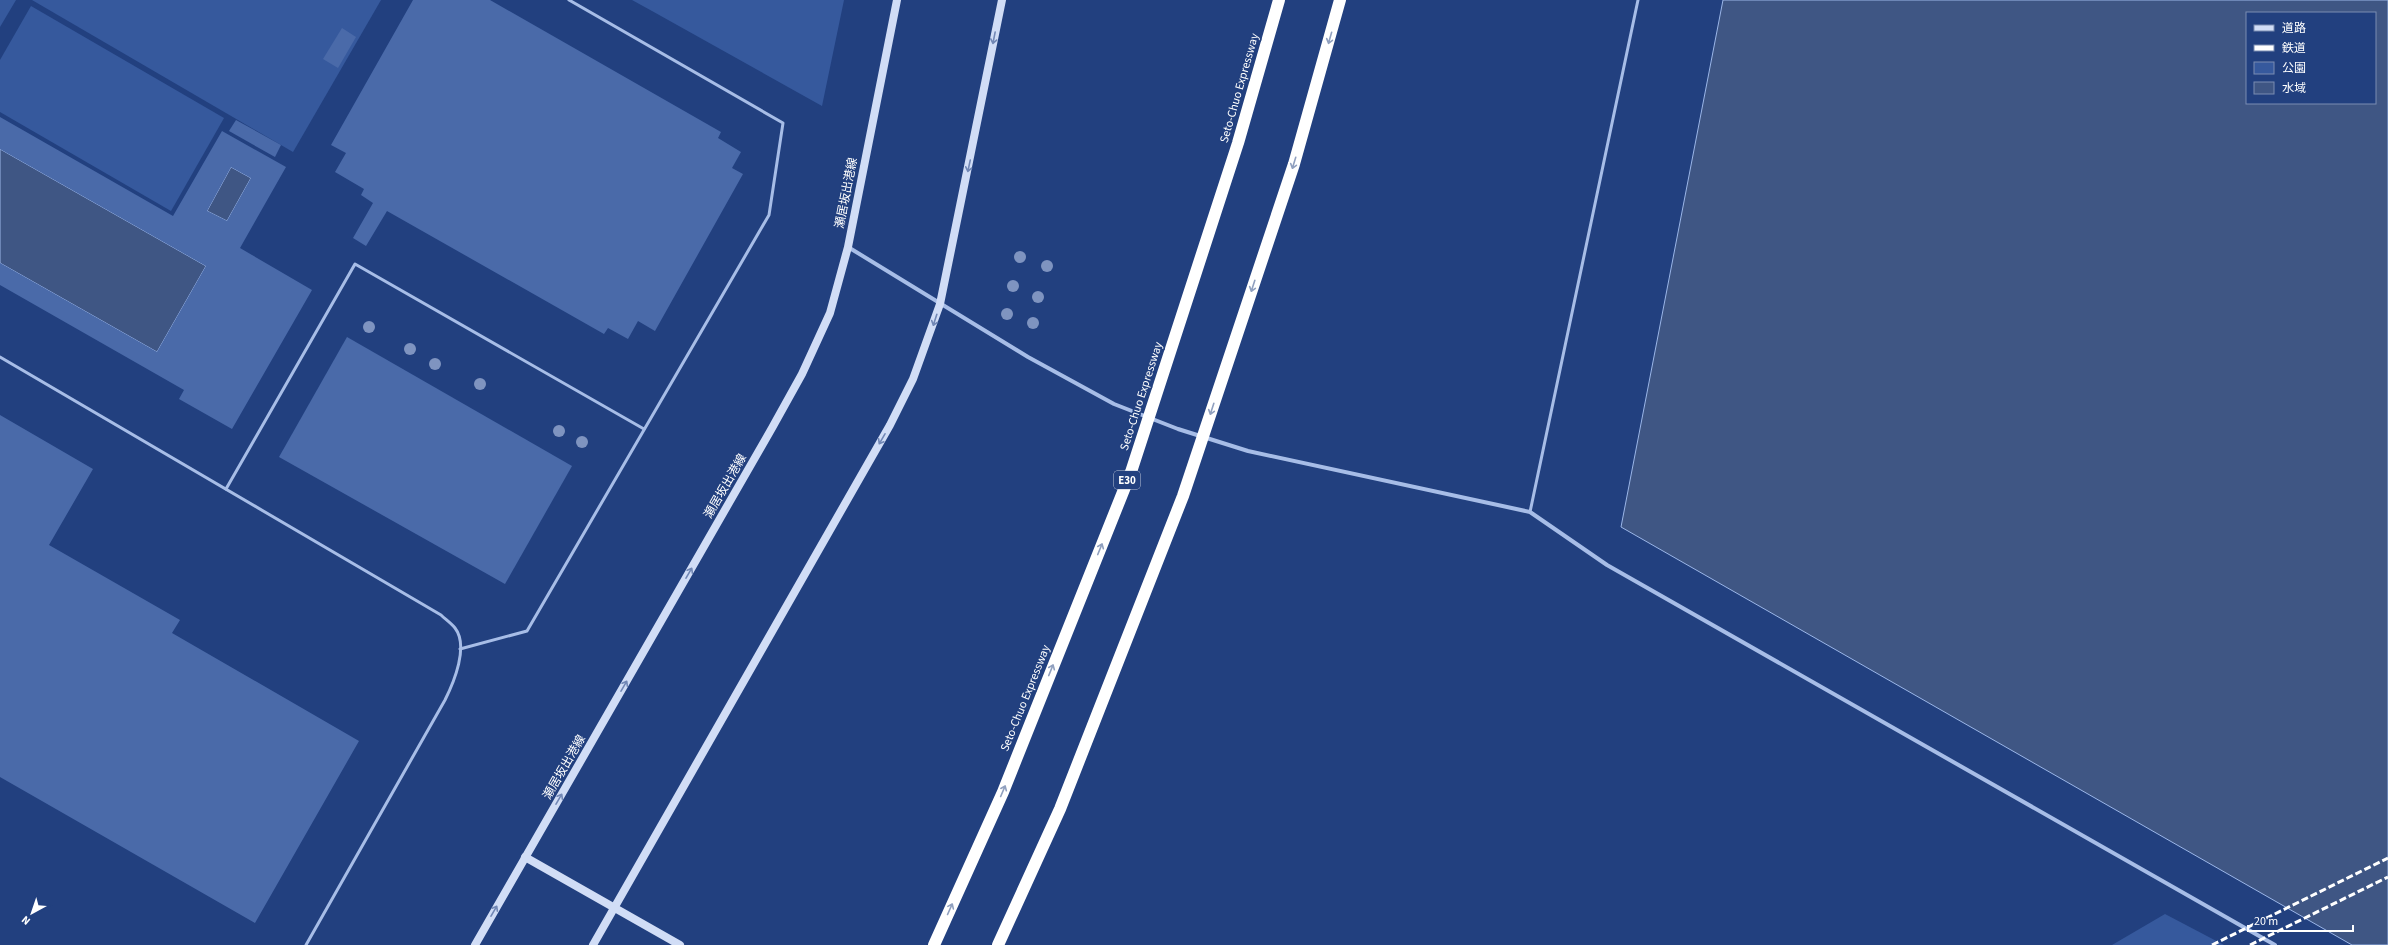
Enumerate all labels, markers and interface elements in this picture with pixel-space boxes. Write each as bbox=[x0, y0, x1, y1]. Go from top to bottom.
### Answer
legend bbox=[2246, 12, 2376, 104]
text: 道路 bbox=[2282, 20, 2306, 37]
one-way arrow bbox=[990, 31, 998, 44]
street label: Seto-Chuo Expressway bbox=[1216, 31, 1263, 145]
one-way arrow bbox=[1326, 31, 1333, 44]
text: 鉄道 bbox=[2282, 40, 2306, 57]
text: 公園 bbox=[2282, 60, 2306, 77]
text: 水域 bbox=[2282, 80, 2306, 97]
street label: 瀬居坂出港線 bbox=[831, 156, 862, 230]
one-way arrow bbox=[1290, 156, 1297, 169]
one-way arrow bbox=[964, 159, 972, 172]
one-way arrow bbox=[1249, 280, 1257, 292]
one-way arrow bbox=[931, 313, 938, 326]
street label: Seto-Chuo Expressway bbox=[1116, 339, 1167, 453]
one-way arrow bbox=[1208, 403, 1216, 415]
one-way arrow bbox=[878, 432, 886, 444]
street label: 瀬居坂出港線 bbox=[700, 451, 751, 522]
road number: E30 bbox=[1114, 471, 1140, 489]
one-way arrow bbox=[1096, 544, 1104, 556]
one-way arrow bbox=[685, 567, 693, 579]
street label: Seto-Chuo Expressway bbox=[996, 642, 1055, 754]
one-way arrow bbox=[1048, 664, 1056, 676]
one-way arrow bbox=[620, 680, 628, 692]
street label: 瀬居坂出港線 bbox=[539, 732, 590, 803]
one-way arrow bbox=[1000, 785, 1008, 797]
one-way arrow bbox=[556, 793, 564, 805]
north arrow bbox=[12, 893, 52, 933]
one-way arrow bbox=[947, 904, 954, 916]
one-way arrow bbox=[491, 905, 499, 917]
scale bar bbox=[2248, 907, 2353, 933]
text: N bbox=[18, 912, 34, 928]
text: 20 m bbox=[2254, 913, 2278, 930]

